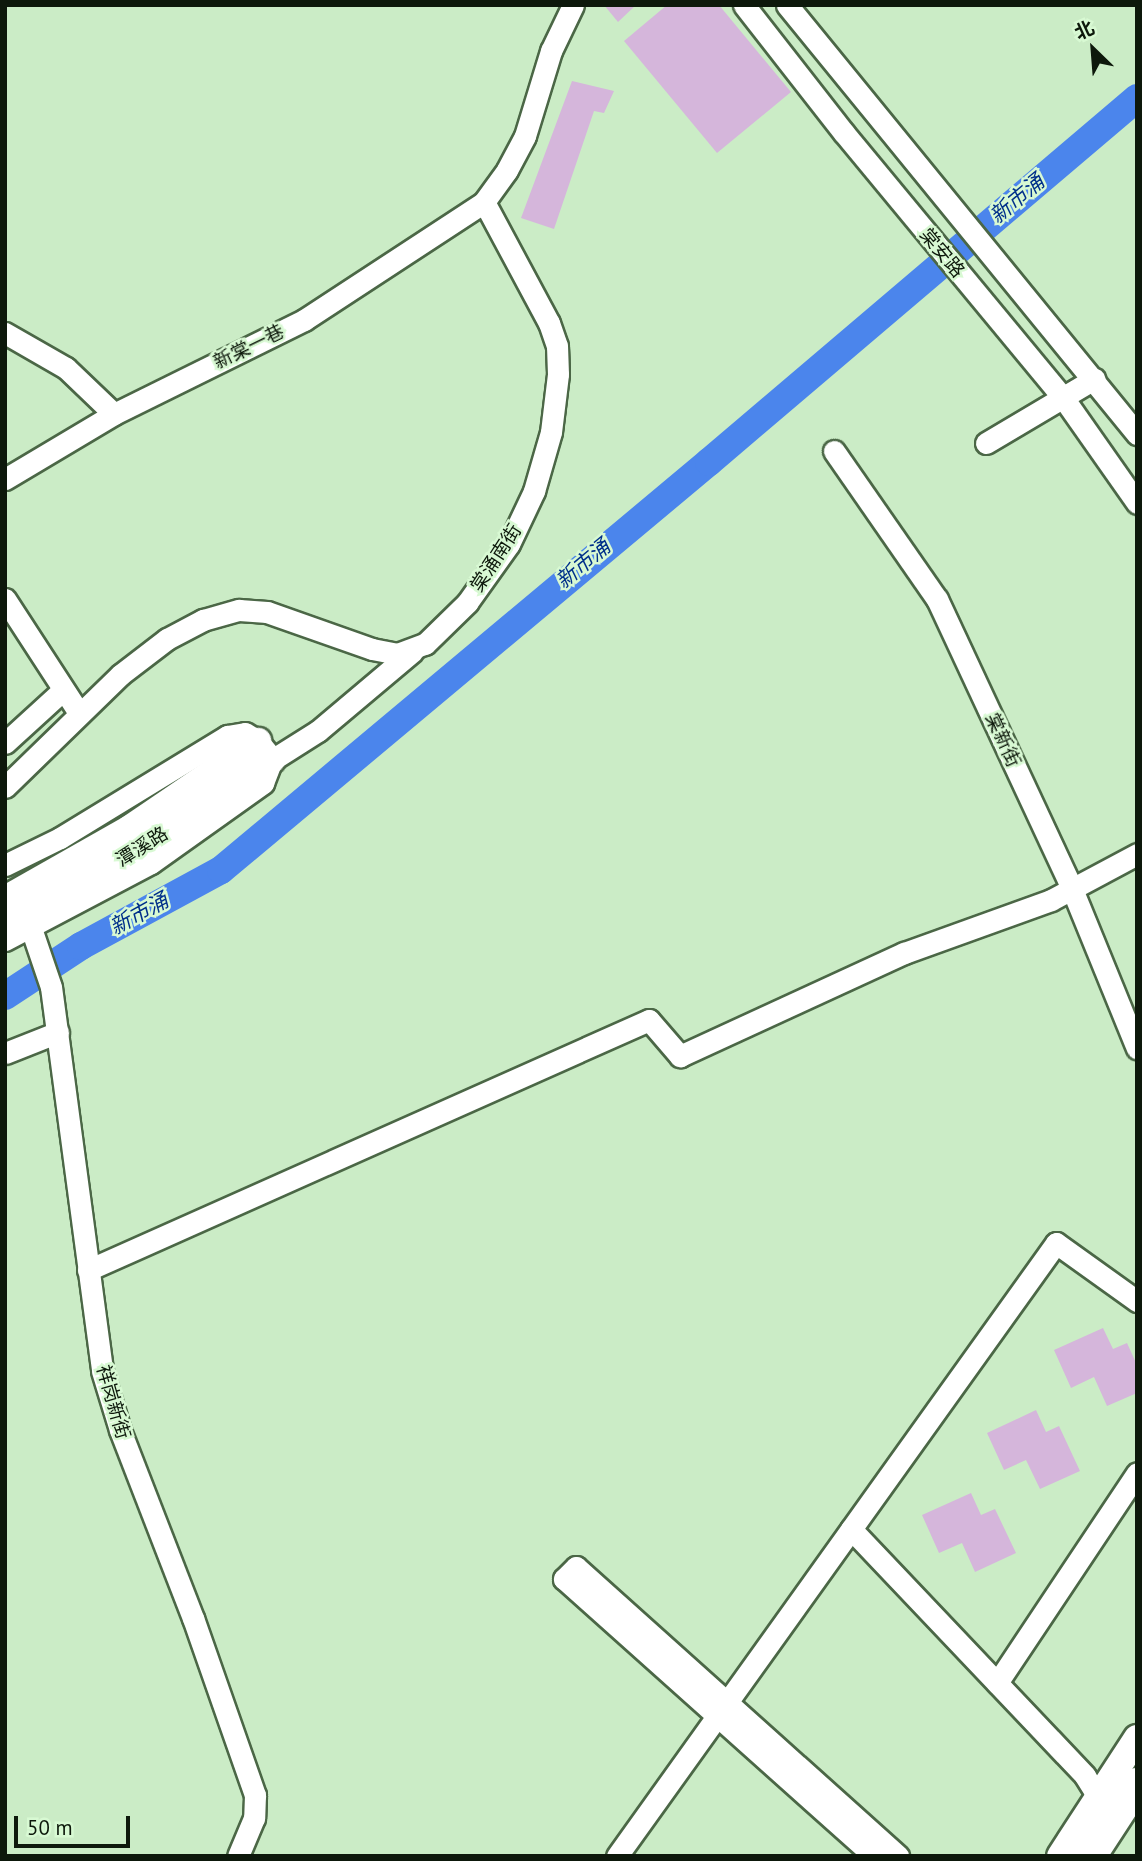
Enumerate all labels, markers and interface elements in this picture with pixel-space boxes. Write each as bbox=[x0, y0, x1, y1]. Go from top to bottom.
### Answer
north arrow bbox=[1058, 14, 1128, 84]
text: 北 bbox=[1070, 15, 1098, 45]
water label: 新市涌 bbox=[985, 169, 1049, 229]
street label: 棠安路 bbox=[915, 224, 969, 282]
street label: 新棠一巷 bbox=[210, 320, 288, 374]
street label: 棠涌南街 bbox=[466, 520, 526, 596]
water label: 新市涌 bbox=[551, 534, 615, 594]
street label: 棠新街 bbox=[981, 709, 1025, 771]
street label: 潭溪路 bbox=[112, 822, 172, 872]
water label: 新市涌 bbox=[105, 888, 173, 940]
street label: 祥岗新街 bbox=[92, 1362, 134, 1442]
scale bar bbox=[18, 1801, 133, 1845]
text: 50 m bbox=[27, 1814, 73, 1841]

